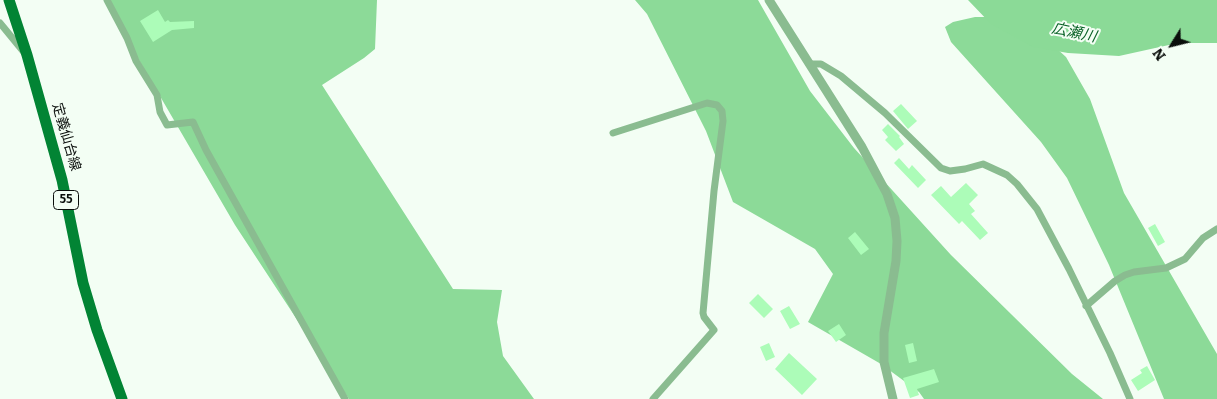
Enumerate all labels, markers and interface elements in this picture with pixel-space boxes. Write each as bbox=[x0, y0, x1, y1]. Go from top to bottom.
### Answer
water label: 広瀬川 bbox=[1050, 20, 1098, 46]
north arrow bbox=[1147, 20, 1197, 70]
text: N bbox=[1149, 45, 1170, 63]
street label: 定義仙台線 bbox=[48, 101, 84, 173]
road number: 55 bbox=[54, 190, 78, 210]

